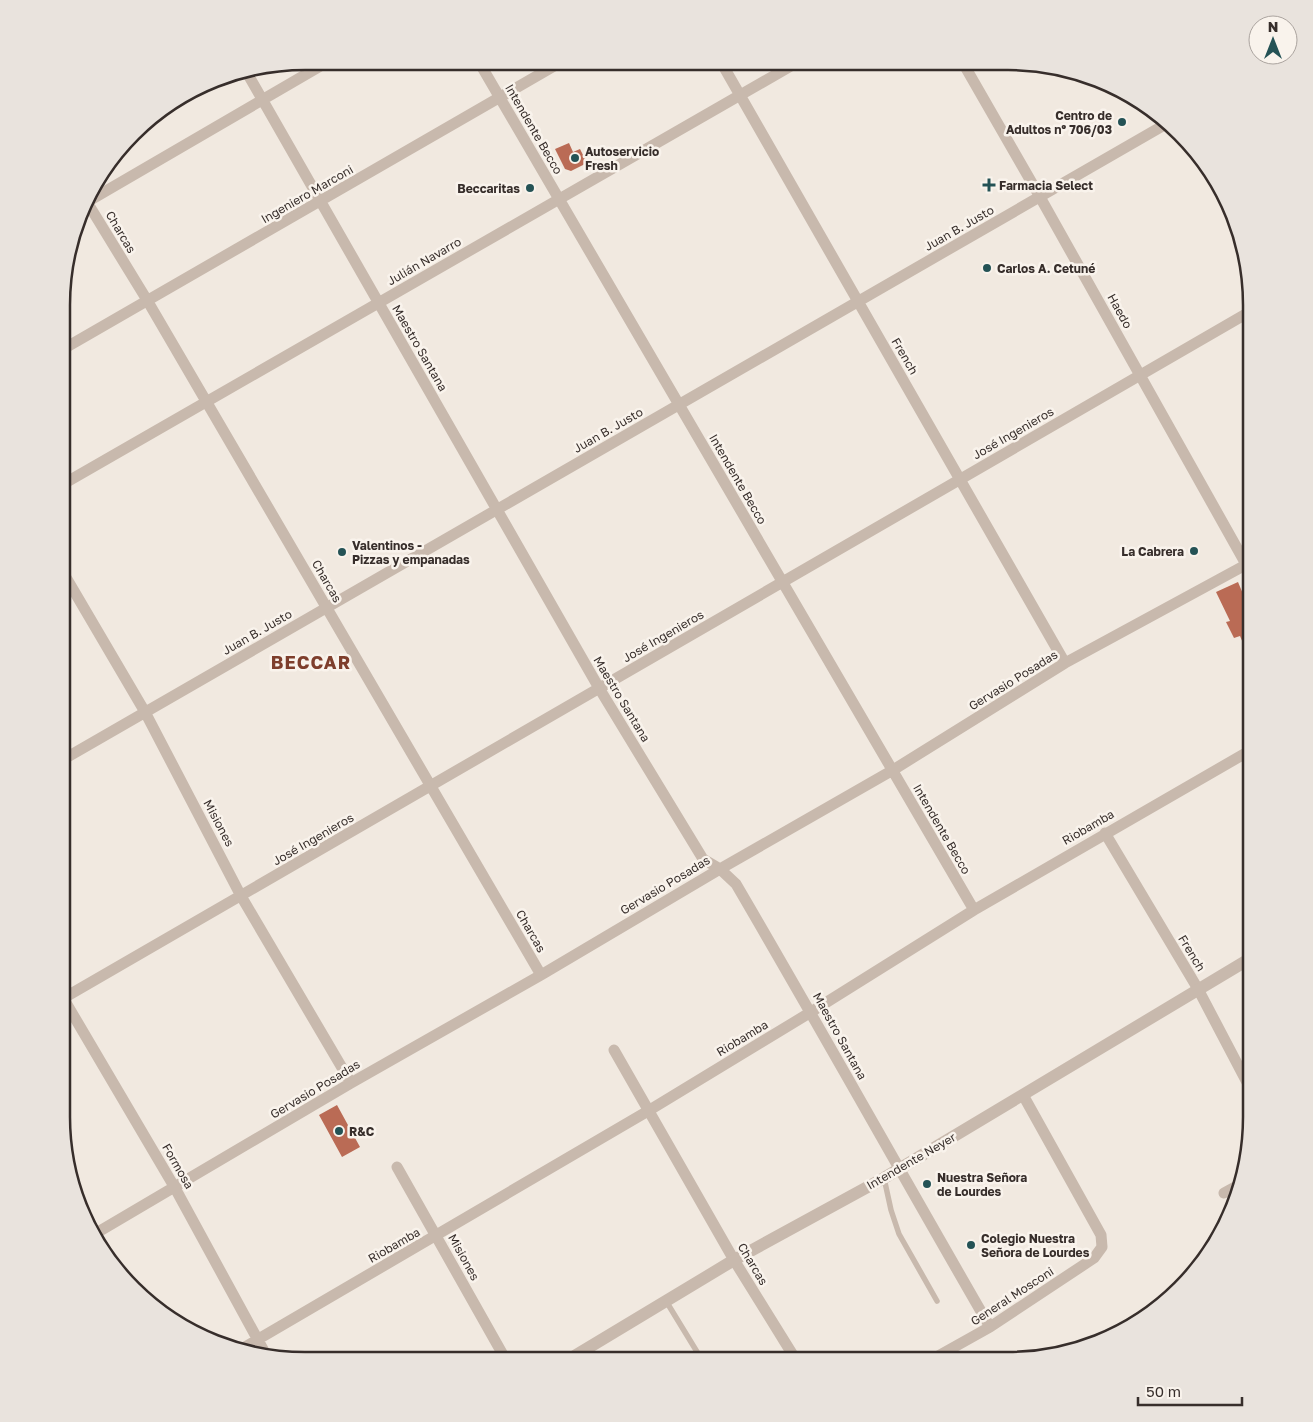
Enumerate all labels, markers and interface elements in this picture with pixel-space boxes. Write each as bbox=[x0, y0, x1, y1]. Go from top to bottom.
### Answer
north arrow bbox=[1248, 15, 1298, 65]
text: N bbox=[1268, 18, 1278, 35]
street label: Intendente Becco bbox=[502, 81, 566, 177]
place label: Centro de Adultos nº 706/03 bbox=[1006, 108, 1112, 137]
marker: Centro de Adultos nº 706/03 bbox=[1116, 116, 1128, 128]
place label: Autoservicio Fresh bbox=[585, 144, 659, 173]
marker: Autoservicio Fresh bbox=[569, 152, 581, 164]
street label: Ingeniero Marconi bbox=[258, 162, 356, 226]
place label: Farmacia Select bbox=[999, 178, 1093, 193]
marker: Farmacia Select bbox=[983, 179, 995, 191]
place label: Beccaritas bbox=[457, 181, 520, 196]
marker: Beccaritas bbox=[524, 182, 536, 194]
street label: Juan B. Justo bbox=[922, 202, 996, 254]
street label: Charcas bbox=[103, 208, 139, 256]
street label: Julián Navarro bbox=[384, 234, 464, 288]
place label: Carlos A. Cetuné bbox=[997, 261, 1095, 276]
marker: Carlos A. Cetuné bbox=[981, 262, 993, 274]
street label: Haedo bbox=[1104, 291, 1136, 331]
street label: Maestro Santana bbox=[389, 302, 451, 394]
street label: French bbox=[889, 335, 921, 377]
street label: Juan B. Justo bbox=[571, 404, 645, 456]
street label: José Ingenieros bbox=[970, 404, 1056, 462]
street label: Intendente Becco bbox=[706, 431, 770, 527]
place label: Valentinos - Pizzas y empanadas bbox=[352, 538, 470, 567]
place label: La Cabrera bbox=[1121, 544, 1184, 559]
marker: La Cabrera bbox=[1188, 545, 1200, 557]
marker: Valentinos - Pizzas y empanadas bbox=[336, 546, 348, 558]
street label: Charcas bbox=[309, 557, 345, 605]
street label: Juan B. Justo bbox=[220, 606, 294, 658]
street label: José Ingenieros bbox=[620, 607, 706, 665]
street label: Gervasio Posadas bbox=[966, 647, 1060, 713]
district label: BECCAR bbox=[271, 651, 351, 673]
street label: Maestro Santana bbox=[590, 653, 654, 745]
street label: Intendente Becco bbox=[910, 781, 974, 877]
street label: Misiones bbox=[200, 797, 238, 849]
street label: Riobamba bbox=[1059, 806, 1117, 848]
street label: José Ingenieros bbox=[270, 810, 356, 868]
street label: Gervasio Posadas bbox=[617, 852, 713, 918]
street label: Charcas bbox=[513, 907, 549, 955]
street label: French bbox=[1175, 932, 1209, 974]
street label: Maestro Santana bbox=[810, 990, 870, 1082]
street label: Riobamba bbox=[713, 1017, 771, 1059]
street label: Gervasio Posadas bbox=[267, 1056, 363, 1122]
place label: R&C bbox=[349, 1124, 375, 1139]
marker: R&C bbox=[333, 1125, 345, 1137]
street label: Intendente Neyer bbox=[864, 1129, 959, 1193]
street label: Formosa bbox=[159, 1141, 197, 1191]
place label: Nuestra Señora de Lourdes bbox=[937, 1170, 1027, 1199]
marker: Nuestra Señora de Lourdes bbox=[921, 1178, 933, 1190]
street label: Riobamba bbox=[365, 1224, 423, 1266]
street label: Misiones bbox=[445, 1231, 483, 1283]
place label: Colegio Nuestra Señora de Lourdes bbox=[981, 1231, 1090, 1260]
marker: Colegio Nuestra Señora de Lourdes bbox=[965, 1239, 977, 1251]
street label: Charcas bbox=[735, 1240, 771, 1288]
street label: General Mosconi bbox=[968, 1264, 1056, 1328]
scale bar bbox=[1138, 1374, 1242, 1406]
text: 50 m bbox=[1146, 1382, 1181, 1400]

